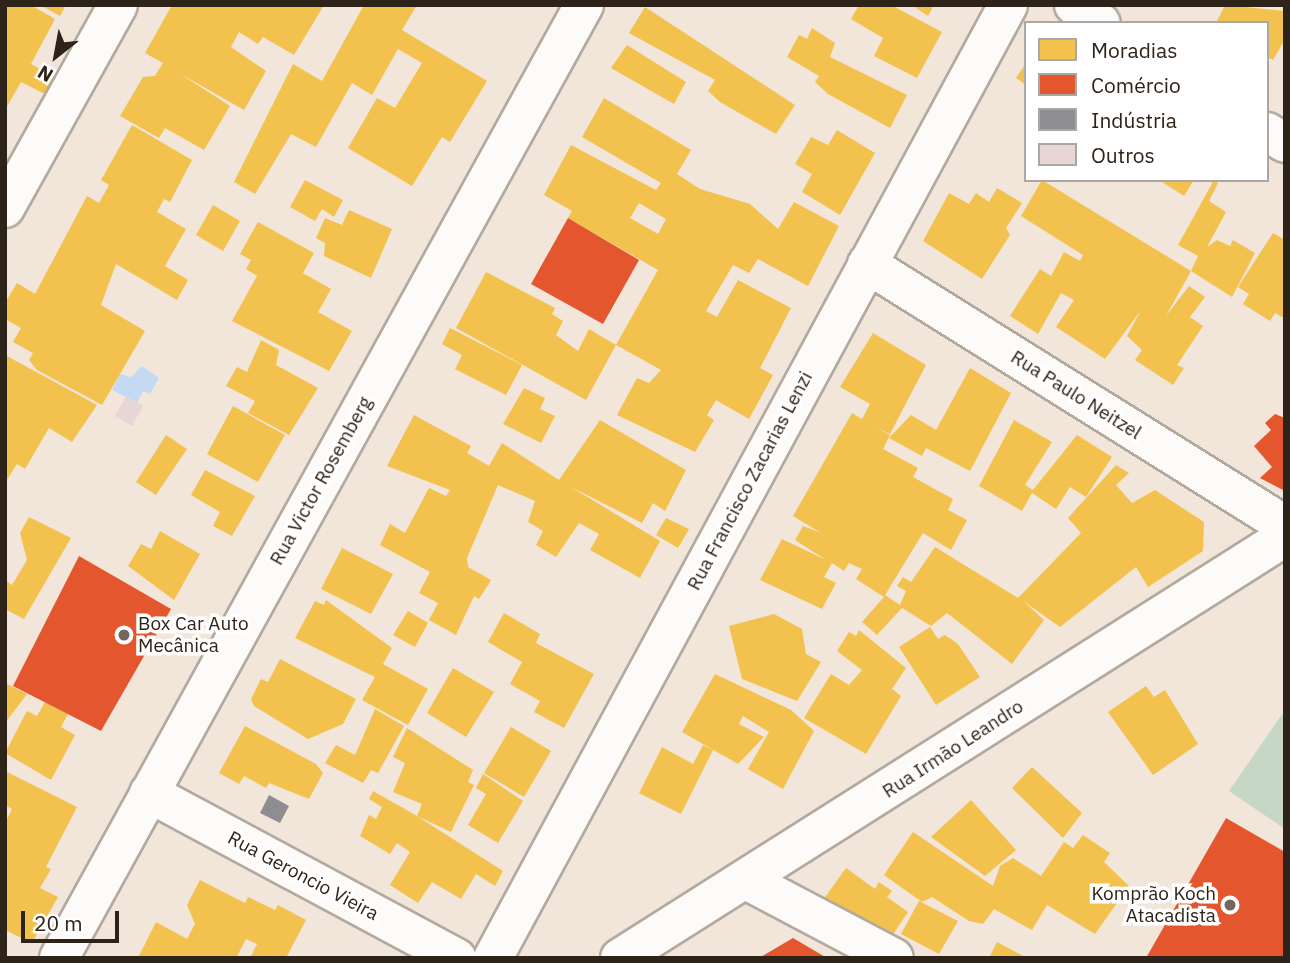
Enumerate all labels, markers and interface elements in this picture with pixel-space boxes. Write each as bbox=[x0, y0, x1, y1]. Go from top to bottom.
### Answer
north arrow bbox=[21, 21, 91, 91]
legend bbox=[1024, 21, 1269, 182]
text: Moradias bbox=[1091, 36, 1178, 64]
text: N bbox=[33, 60, 57, 88]
text: Comércio bbox=[1091, 71, 1181, 99]
text: Indústria bbox=[1091, 106, 1177, 134]
text: Outros bbox=[1091, 141, 1155, 169]
street label: Rua Paulo Neitzel bbox=[1007, 346, 1145, 444]
street label: Rua Francisco Zacarias Lenzi bbox=[683, 368, 817, 594]
street label: Rua Victor Rosemberg bbox=[265, 393, 377, 569]
place label: Box Car Auto Mecânica bbox=[138, 613, 249, 657]
marker: Box Car Auto Mecânica bbox=[116, 627, 132, 643]
street label: Rua Irmão Leandro bbox=[878, 695, 1028, 803]
street label: Rua Geroncio Vieira bbox=[224, 827, 382, 925]
place label: Komprão Koch Atacadista bbox=[1091, 883, 1216, 927]
scale bar bbox=[24, 897, 122, 941]
marker: Komprão Koch Atacadista bbox=[1222, 897, 1238, 913]
text: 20 m bbox=[34, 909, 83, 937]

